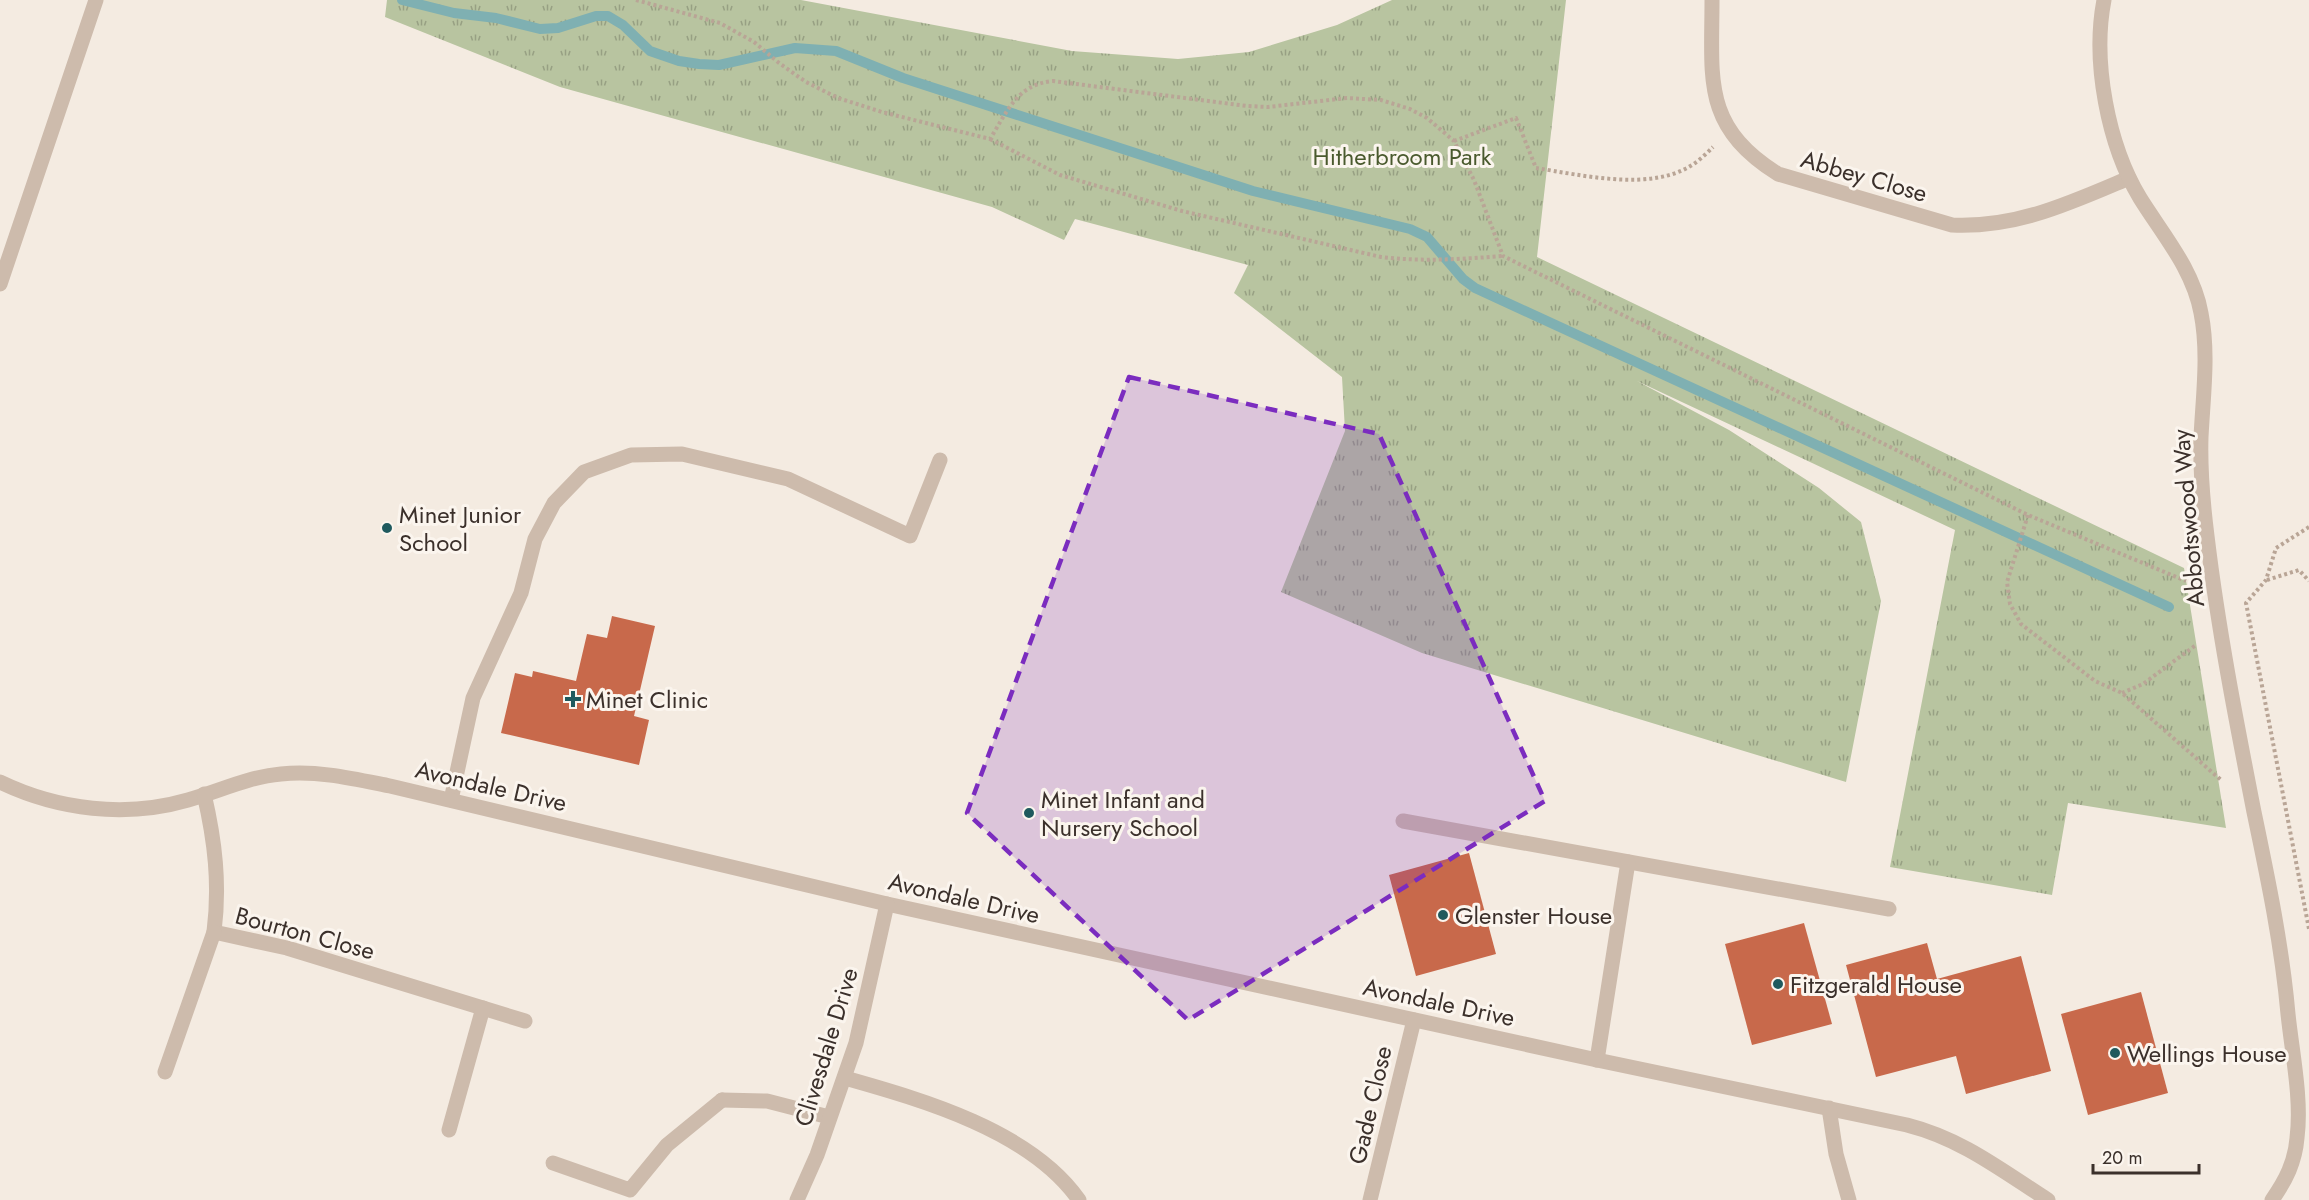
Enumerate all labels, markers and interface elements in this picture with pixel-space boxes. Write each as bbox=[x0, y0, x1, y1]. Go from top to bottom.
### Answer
park label: Hitherbroom Park bbox=[1313, 139, 1492, 174]
street label: Abbey Close bbox=[1797, 141, 1931, 211]
street label: Abbotswood Way bbox=[2163, 427, 2213, 608]
place label: Minet Junior School bbox=[399, 497, 522, 560]
marker: Minet Junior School bbox=[380, 521, 394, 535]
place label: Minet Clinic bbox=[586, 682, 708, 717]
marker: Minet Clinic bbox=[564, 690, 582, 708]
street label: Avondale Drive bbox=[412, 752, 570, 820]
place label: Minet Infant and Nursery School bbox=[1041, 782, 1205, 845]
marker: Minet Infant and Nursery School bbox=[1022, 806, 1036, 820]
street label: Avondale Drive bbox=[885, 864, 1043, 932]
street label: Bourton Close bbox=[231, 898, 379, 968]
place label: Glenster House bbox=[1455, 898, 1612, 933]
marker: Glenster House bbox=[1436, 908, 1450, 922]
street label: Clivesdale Drive bbox=[785, 963, 867, 1131]
place label: Fitzgerald House bbox=[1790, 967, 1962, 1002]
street label: Avondale Drive bbox=[1360, 969, 1518, 1035]
marker: Fitzgerald House bbox=[1771, 977, 1785, 991]
place label: Wellings House bbox=[2127, 1036, 2287, 1071]
street label: Gade Close bbox=[1339, 1042, 1401, 1168]
marker: Wellings House bbox=[2108, 1046, 2122, 1060]
scale bar bbox=[2093, 1137, 2200, 1175]
text: 20 m bbox=[2102, 1145, 2142, 1171]

